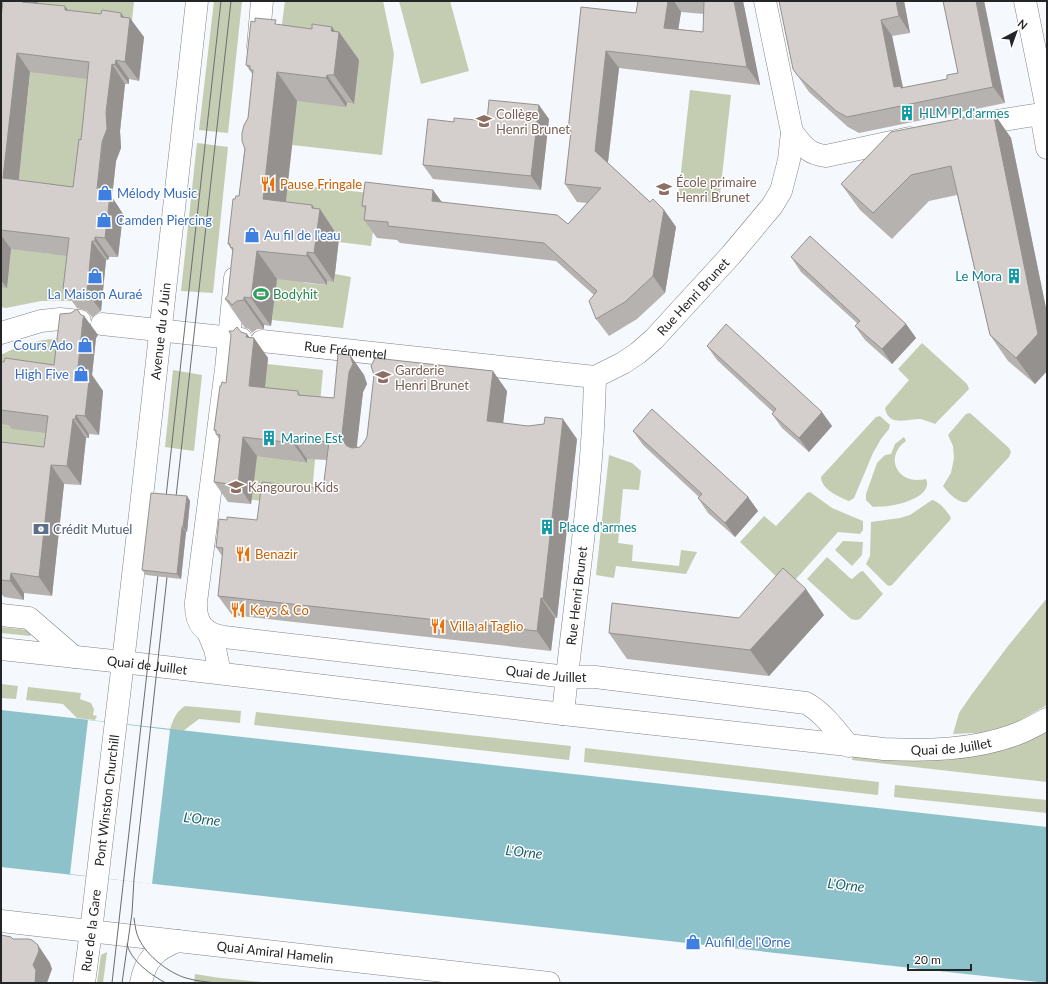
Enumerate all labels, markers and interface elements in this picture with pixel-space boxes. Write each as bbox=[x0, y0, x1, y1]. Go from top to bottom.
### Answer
north arrow bbox=[996, 12, 1036, 52]
text: N bbox=[1015, 16, 1030, 32]
building icon: HLM Pl d'armes bbox=[898, 104, 916, 122]
place label: HLM Pl d'armes bbox=[919, 105, 1010, 121]
place label: Collège Henri Brunet bbox=[496, 106, 570, 137]
school or university icon: Collège Henri Brunet bbox=[475, 112, 493, 130]
place label: École primaire Henri Brunet bbox=[676, 174, 757, 205]
restaurant icon: Pause Fringale bbox=[259, 175, 277, 193]
place label: Pause Fringale bbox=[280, 176, 362, 192]
school or university icon: École primaire Henri Brunet bbox=[655, 180, 673, 198]
shop icon: Mélody Music bbox=[96, 184, 114, 202]
place label: Mélody Music bbox=[117, 185, 197, 201]
shop icon: Camden Piercing bbox=[95, 211, 113, 229]
place label: Camden Piercing bbox=[116, 212, 212, 228]
shop icon: Au fil de l'eau bbox=[243, 226, 261, 244]
place label: Au fil de l'eau bbox=[264, 227, 341, 243]
street label: Rue Henri Brunet bbox=[653, 254, 733, 339]
shop icon: La Maison Auraé bbox=[86, 267, 104, 285]
building icon: Le Mora bbox=[1005, 267, 1023, 285]
place label: Le Mora bbox=[955, 268, 1002, 284]
street label: Avenue du 6 Juin bbox=[147, 282, 174, 381]
sports icon: Bodyhit bbox=[252, 285, 270, 303]
place label: La Maison Auraé bbox=[48, 286, 143, 302]
place label: Bodyhit bbox=[273, 286, 318, 302]
shop icon: Cours Ado bbox=[76, 336, 94, 354]
place label: Cours Ado bbox=[13, 337, 73, 353]
street label: Rue Frémentel bbox=[303, 338, 388, 362]
place label: Garderie Henri Brunet bbox=[395, 362, 469, 393]
shop icon: High Five bbox=[72, 365, 90, 383]
place label: High Five bbox=[15, 366, 69, 382]
school or university icon: Garderie Henri Brunet bbox=[374, 368, 392, 386]
building icon: Marine Est bbox=[260, 429, 278, 447]
place label: Marine Est bbox=[281, 430, 343, 446]
school or university icon: Kangourou Kids bbox=[227, 478, 245, 496]
place label: Kangourou Kids bbox=[248, 479, 339, 495]
building icon: Place d'armes bbox=[538, 518, 556, 536]
place label: Place d'armes bbox=[559, 519, 637, 535]
bank icon: Crédit Mutuel bbox=[32, 520, 50, 538]
place label: Crédit Mutuel bbox=[53, 521, 132, 537]
restaurant icon: Benazir bbox=[234, 545, 252, 563]
street label: Rue Henri Brunet bbox=[563, 545, 590, 646]
place label: Benazir bbox=[255, 546, 298, 562]
restaurant icon: Keys & Co bbox=[229, 601, 247, 619]
place label: Keys & Co bbox=[250, 602, 309, 618]
restaurant icon: Villa al Taglio bbox=[429, 617, 447, 635]
place label: Villa al Taglio bbox=[450, 618, 523, 634]
street label: Quai de Juillet bbox=[106, 652, 189, 678]
street label: Quai de Juillet bbox=[505, 662, 587, 685]
street label: Pont Winston Churchill bbox=[91, 734, 122, 867]
street label: Quai de Juillet bbox=[911, 734, 993, 758]
water label: L'Orne bbox=[183, 808, 222, 829]
water label: L'Orne bbox=[505, 841, 544, 862]
water label: L'Orne bbox=[827, 874, 866, 895]
street label: Rue de la Gare bbox=[78, 888, 104, 973]
shop icon: Au fil de l'Orne bbox=[684, 933, 702, 951]
place label: Au fil de l'Orne bbox=[705, 934, 791, 950]
street label: Quai Amiral Hamelin bbox=[216, 937, 334, 967]
scale bar bbox=[908, 946, 971, 972]
text: 20 m bbox=[914, 952, 941, 967]

